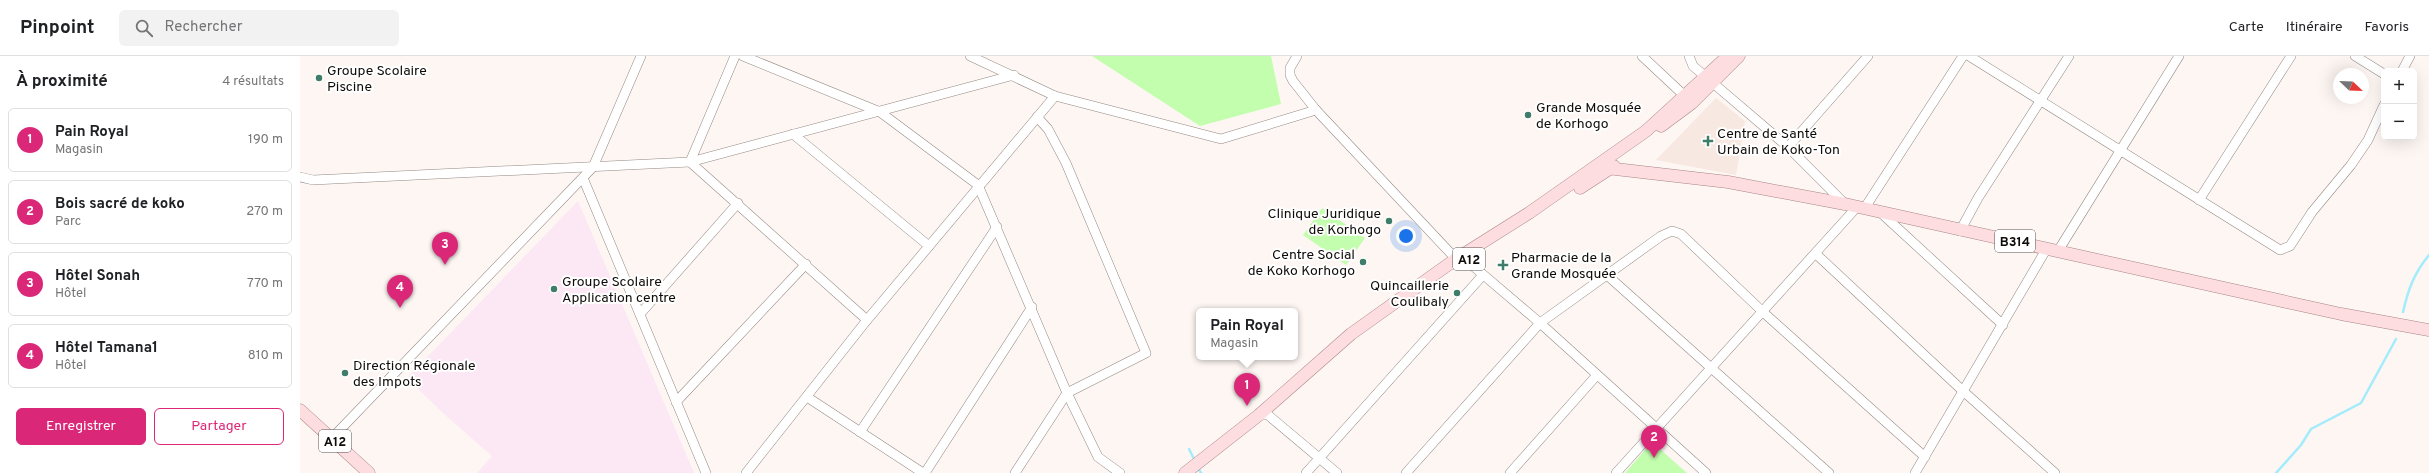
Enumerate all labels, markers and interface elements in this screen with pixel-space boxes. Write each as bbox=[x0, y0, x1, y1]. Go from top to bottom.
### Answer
search box bbox=[119, 10, 399, 46]
text: Pinpoint bbox=[20, 16, 95, 40]
icon: search bbox=[133, 17, 155, 39]
text: Rechercher bbox=[165, 18, 243, 37]
text: Carte bbox=[2229, 19, 2264, 36]
text: Itinéraire bbox=[2286, 19, 2343, 36]
text: Favoris bbox=[2365, 19, 2409, 36]
place label: Groupe Scolaire Piscine bbox=[327, 63, 427, 96]
north arrow bbox=[2333, 68, 2369, 104]
map controls bbox=[2381, 68, 2417, 140]
button: + bbox=[2381, 68, 2417, 104]
text: À proximité bbox=[16, 71, 108, 93]
marker: Groupe Scolaire Piscine bbox=[314, 73, 324, 83]
text: 4 résultats bbox=[222, 74, 284, 90]
place label: Grande Mosquée de Korhogo bbox=[1536, 100, 1641, 133]
button: − bbox=[2381, 104, 2417, 140]
marker: Grande Mosquée de Korhogo bbox=[1523, 110, 1533, 120]
text: Pain Royal bbox=[55, 123, 129, 142]
place label: Centre de Santé Urbain de Koko-Ton bbox=[1717, 126, 1840, 159]
text: 1 bbox=[27, 132, 33, 148]
text: 190 m bbox=[248, 132, 283, 148]
marker: Centre de Santé Urbain de Koko-Ton bbox=[1702, 135, 1714, 147]
text: Magasin bbox=[55, 142, 103, 158]
text: Bois sacré de koko bbox=[55, 195, 185, 214]
text: 2 bbox=[26, 204, 34, 220]
text: 270 m bbox=[246, 204, 283, 220]
place label: Clinique Juridique de Korhogo bbox=[1268, 206, 1381, 239]
text: Parc bbox=[55, 214, 81, 230]
marker: Clinique Juridique de Korhogo bbox=[1384, 216, 1394, 226]
your location bbox=[1396, 226, 1416, 246]
road number: B314 bbox=[1995, 230, 2035, 252]
pin: 3 bbox=[432, 232, 458, 265]
place label: Centre Social de Koko Korhogo bbox=[1248, 247, 1355, 280]
road number: A12 bbox=[1453, 248, 1485, 270]
place label: Pharmacie de la Grande Mosquée bbox=[1511, 250, 1616, 283]
marker: Centre Social de Koko Korhogo bbox=[1358, 257, 1368, 267]
marker: Pharmacie de la Grande Mosquée bbox=[1498, 260, 1508, 270]
text: Hôtel Sonah bbox=[55, 267, 140, 286]
place label: Groupe Scolaire Application centre bbox=[562, 274, 676, 307]
pin: 4 bbox=[387, 275, 413, 308]
text: 3 bbox=[26, 276, 34, 292]
text: 770 m bbox=[247, 276, 283, 292]
place label: Quincaillerie Coulibaly bbox=[1370, 278, 1449, 311]
marker: Groupe Scolaire Application centre bbox=[549, 284, 559, 294]
text: Hôtel bbox=[55, 286, 86, 302]
marker: Quincaillerie Coulibaly bbox=[1452, 288, 1462, 298]
popup bbox=[1196, 308, 1298, 360]
text: Pain Royal bbox=[1210, 317, 1284, 336]
text: Magasin bbox=[1210, 336, 1258, 352]
text: Hôtel Tamana1 bbox=[55, 339, 158, 358]
text: 4 bbox=[26, 348, 34, 364]
text: 810 m bbox=[248, 348, 283, 364]
text: Hôtel bbox=[55, 358, 86, 374]
place label: Direction Régionale des Impots bbox=[353, 358, 476, 391]
marker: Direction Régionale des Impots bbox=[340, 368, 350, 378]
pin: 1 bbox=[1234, 373, 1260, 406]
button: Enregistrer bbox=[16, 408, 146, 445]
button: Partager bbox=[154, 408, 284, 445]
pin: 2 bbox=[1641, 425, 1667, 458]
road number: A12 bbox=[319, 430, 351, 452]

